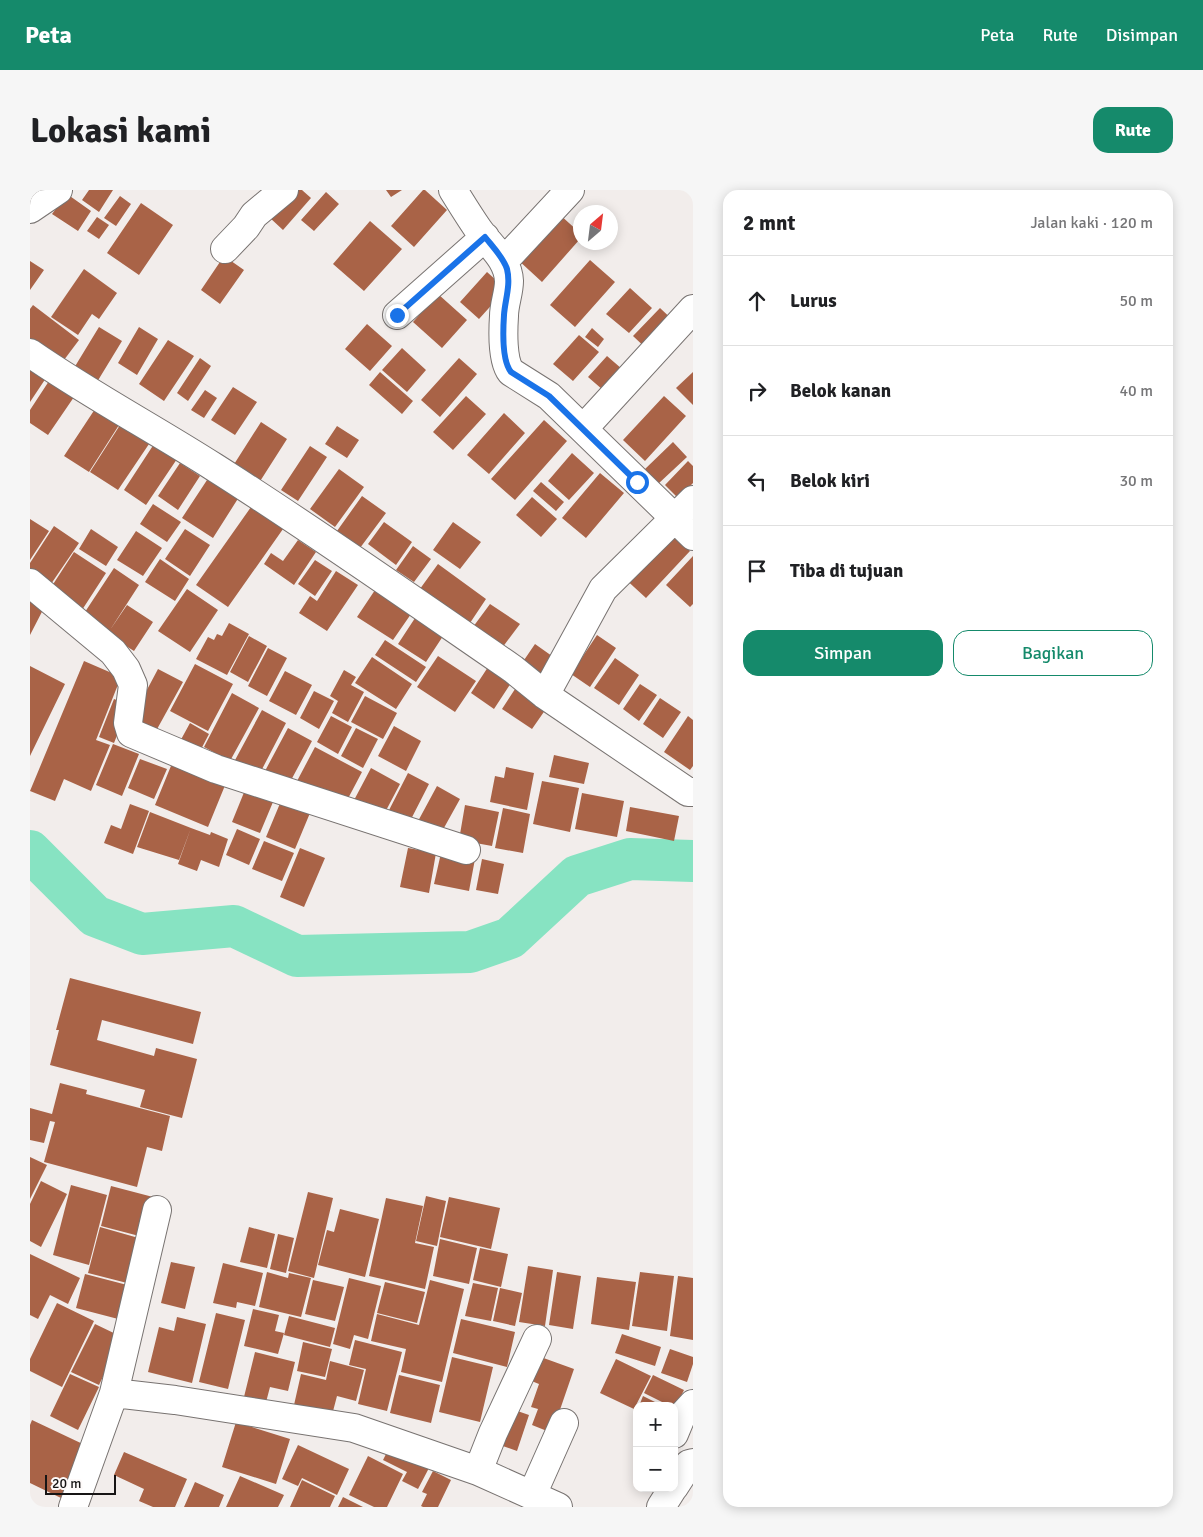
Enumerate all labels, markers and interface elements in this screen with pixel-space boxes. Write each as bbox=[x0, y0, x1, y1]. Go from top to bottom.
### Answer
text: Peta bbox=[25, 20, 72, 50]
text: Peta bbox=[980, 24, 1014, 46]
text: Rute bbox=[1042, 24, 1078, 46]
text: Disimpan bbox=[1106, 24, 1178, 46]
button: Rute bbox=[1093, 107, 1173, 153]
text: Lokasi kami bbox=[30, 109, 211, 152]
north arrow bbox=[573, 205, 618, 250]
text: 2 mnt bbox=[743, 210, 795, 236]
text: Jalan kaki · 120 m bbox=[1031, 213, 1153, 233]
icon: ahead bbox=[743, 287, 771, 315]
text: Lurus bbox=[790, 289, 837, 313]
text: 50 m bbox=[1119, 291, 1153, 311]
route end bbox=[386, 304, 409, 327]
icon: right bbox=[743, 377, 771, 405]
text: Belok kanan bbox=[790, 379, 891, 403]
text: 40 m bbox=[1119, 381, 1153, 401]
icon: left bbox=[743, 467, 771, 495]
text: Belok kiri bbox=[790, 469, 870, 493]
route start bbox=[626, 471, 649, 494]
text: 30 m bbox=[1119, 471, 1153, 491]
icon: arrive bbox=[743, 557, 771, 585]
text: Tiba di tujuan bbox=[790, 559, 903, 583]
button: Simpan bbox=[743, 630, 943, 676]
button: Bagikan bbox=[953, 630, 1153, 676]
map controls bbox=[633, 1402, 678, 1492]
button: + bbox=[633, 1402, 678, 1447]
button: − bbox=[633, 1447, 678, 1492]
scale bar bbox=[45, 1472, 116, 1495]
text: 20 m bbox=[52, 1475, 81, 1492]

